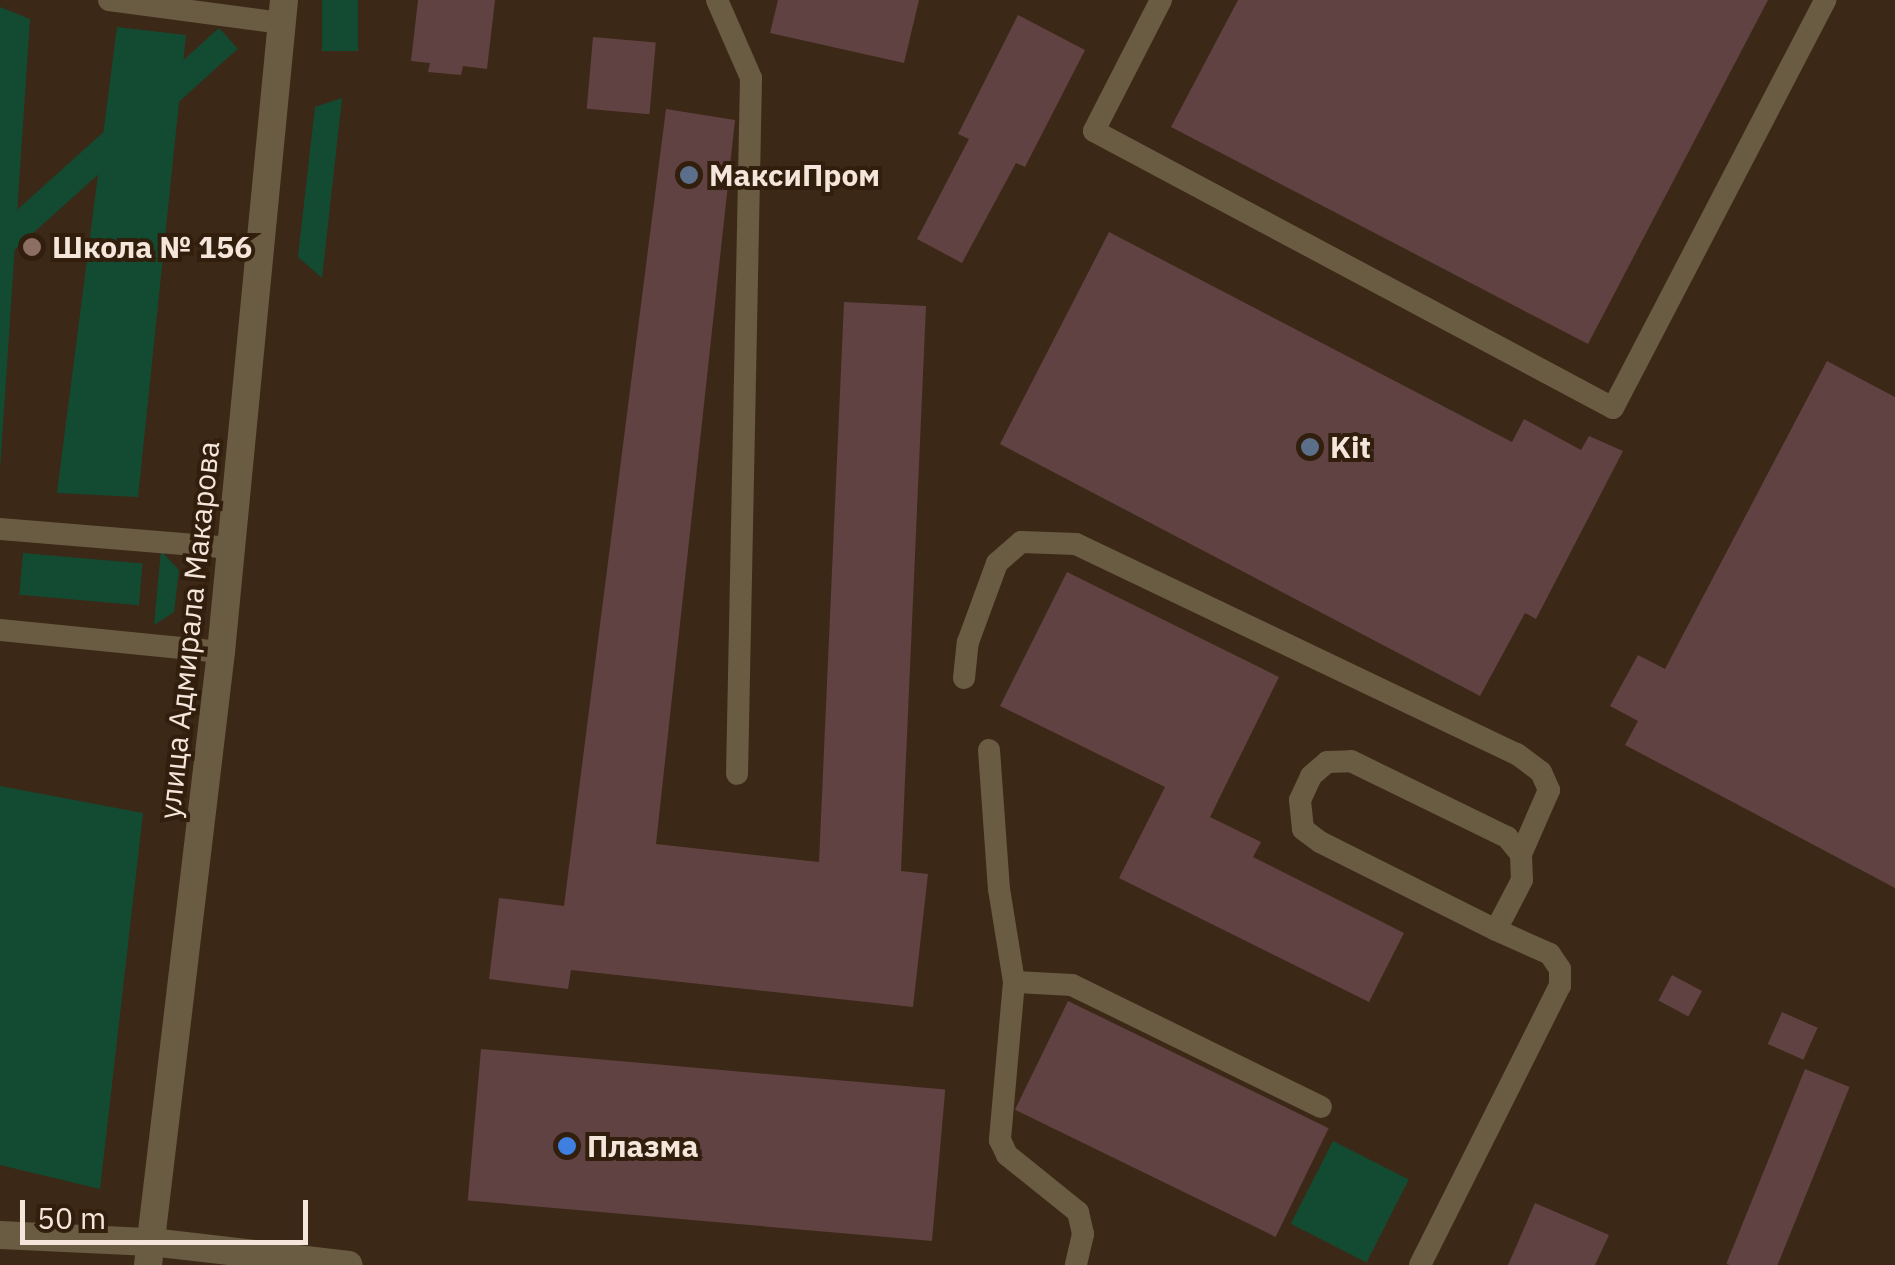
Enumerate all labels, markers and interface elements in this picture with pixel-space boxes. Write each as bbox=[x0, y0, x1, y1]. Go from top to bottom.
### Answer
place label: МаксиПром bbox=[709, 157, 880, 193]
marker: МаксиПром bbox=[678, 164, 700, 186]
place label: Школа № 156 bbox=[52, 229, 252, 265]
marker: Школа № 156 bbox=[21, 236, 43, 258]
place label: Kit bbox=[1330, 429, 1371, 465]
marker: Kit bbox=[1299, 436, 1321, 458]
street label: улица Адмирала Макарова bbox=[151, 439, 227, 821]
place label: Плазма bbox=[587, 1128, 698, 1164]
marker: Плазма bbox=[556, 1135, 578, 1157]
scale bar bbox=[25, 1180, 312, 1242]
text: 50 m bbox=[37, 1198, 106, 1237]

